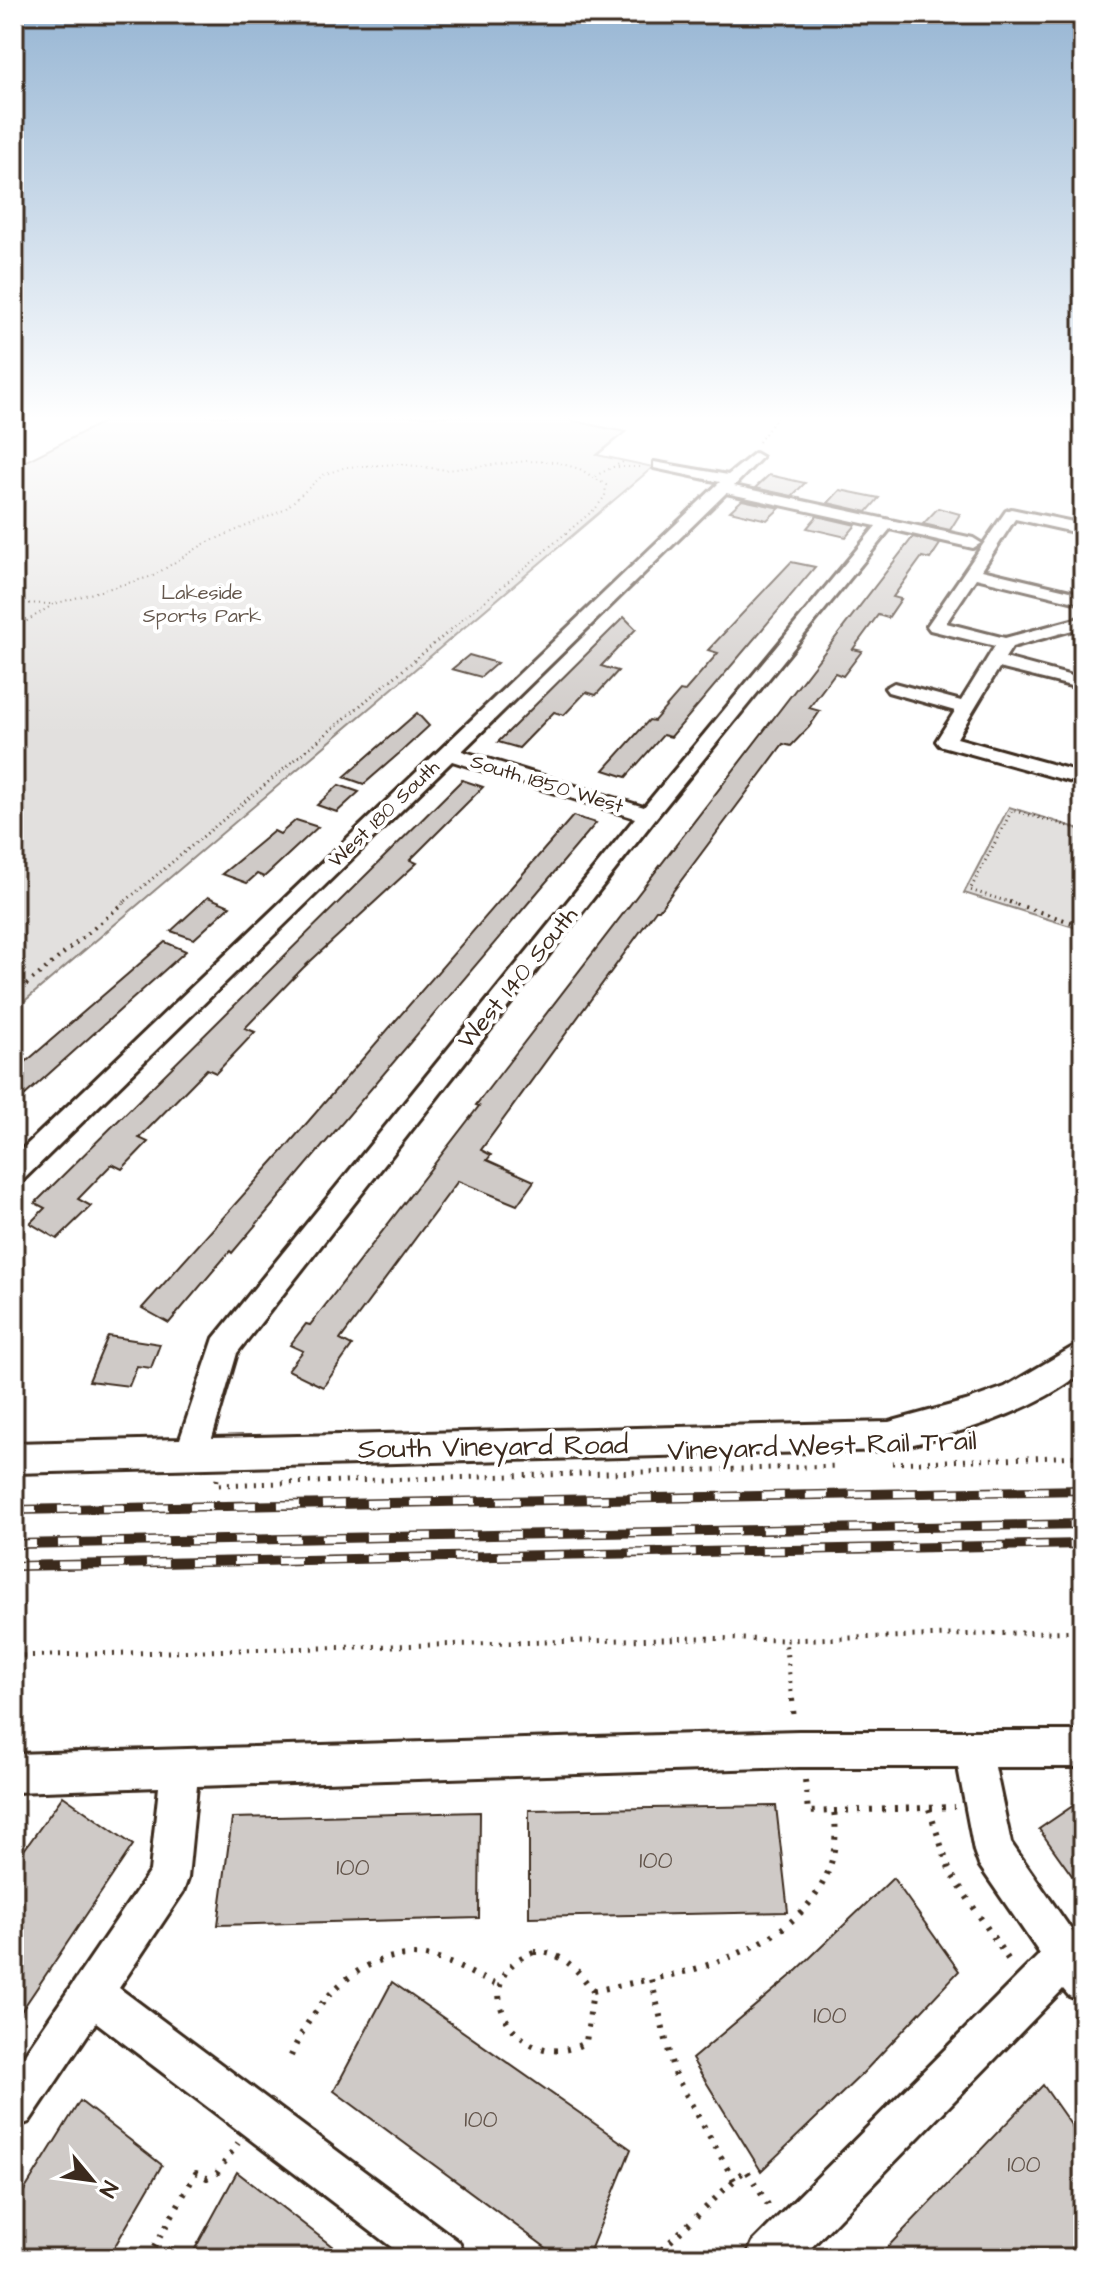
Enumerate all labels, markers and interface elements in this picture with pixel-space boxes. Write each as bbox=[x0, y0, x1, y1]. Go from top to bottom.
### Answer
park label: Lakeside Sports Park bbox=[143, 579, 261, 630]
street label: South 1850 West bbox=[467, 747, 627, 821]
street label: West 180 South bbox=[322, 754, 446, 874]
street label: West 140 South bbox=[450, 900, 586, 1056]
street label: Vineyard West Rail Trail bbox=[667, 1421, 977, 1473]
street label: South Vineyard Road bbox=[358, 1425, 628, 1471]
house number: 100 bbox=[639, 1844, 673, 1878]
house number: 100 bbox=[336, 1851, 370, 1885]
house number: 100 bbox=[813, 1999, 847, 2033]
house number: 100 bbox=[464, 2103, 498, 2137]
north arrow bbox=[52, 2140, 132, 2220]
house number: 100 bbox=[1007, 2148, 1041, 2182]
text: N bbox=[91, 2175, 125, 2203]

